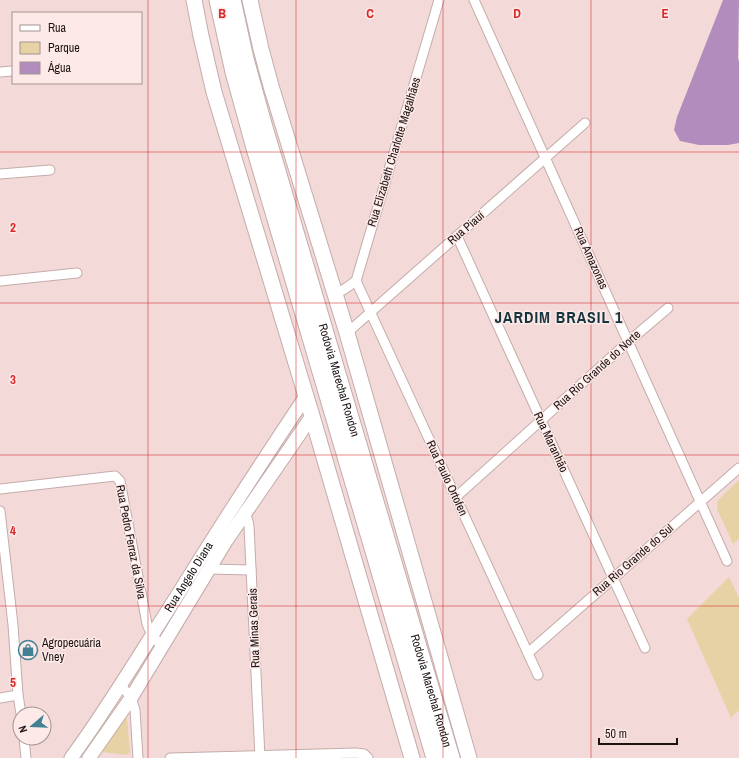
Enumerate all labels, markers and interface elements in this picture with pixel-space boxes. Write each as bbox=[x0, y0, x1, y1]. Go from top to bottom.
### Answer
text: B bbox=[218, 5, 226, 22]
text: C bbox=[366, 5, 374, 22]
text: D bbox=[513, 5, 521, 22]
text: E bbox=[661, 5, 669, 22]
legend bbox=[12, 12, 142, 84]
text: Rua bbox=[48, 20, 67, 36]
text: Parque bbox=[48, 40, 80, 56]
text: Água bbox=[47, 60, 72, 76]
street label: Rua Elizabeth Charlotte Magalhães bbox=[364, 75, 424, 229]
street label: Rua Piauí bbox=[444, 207, 488, 248]
text: 2 bbox=[10, 219, 16, 236]
street label: Rua Amazonas bbox=[570, 224, 612, 292]
district label: JARDIM BRASIL 1 bbox=[495, 306, 623, 328]
street label: Rodovia Marechal Rondon bbox=[315, 322, 363, 439]
street label: Rua Rio Grande do Norte bbox=[550, 327, 644, 413]
text: 3 bbox=[10, 371, 16, 388]
street label: Rua Maranhão bbox=[530, 409, 572, 475]
street label: Rua Paulo Ortofen bbox=[423, 438, 471, 518]
street label: Rua Pedro Ferraz da Silva bbox=[112, 484, 150, 601]
street label: Rua Rio Grande do Sul bbox=[589, 520, 677, 600]
text: 4 bbox=[10, 522, 16, 539]
street label: Rua Angelo Diana bbox=[161, 538, 217, 615]
street label: Rua Minas Gerais bbox=[245, 588, 263, 668]
street label: Rodovia Marechal Rondon bbox=[407, 632, 455, 749]
place label: Agropecuária Vney bbox=[41, 635, 102, 665]
shop icon: Agropecuária Vney bbox=[17, 639, 39, 661]
text: 5 bbox=[10, 674, 16, 691]
north arrow bbox=[12, 706, 52, 746]
scale bar bbox=[599, 720, 677, 746]
text: N bbox=[15, 724, 30, 735]
text: 50 m bbox=[605, 726, 627, 742]

